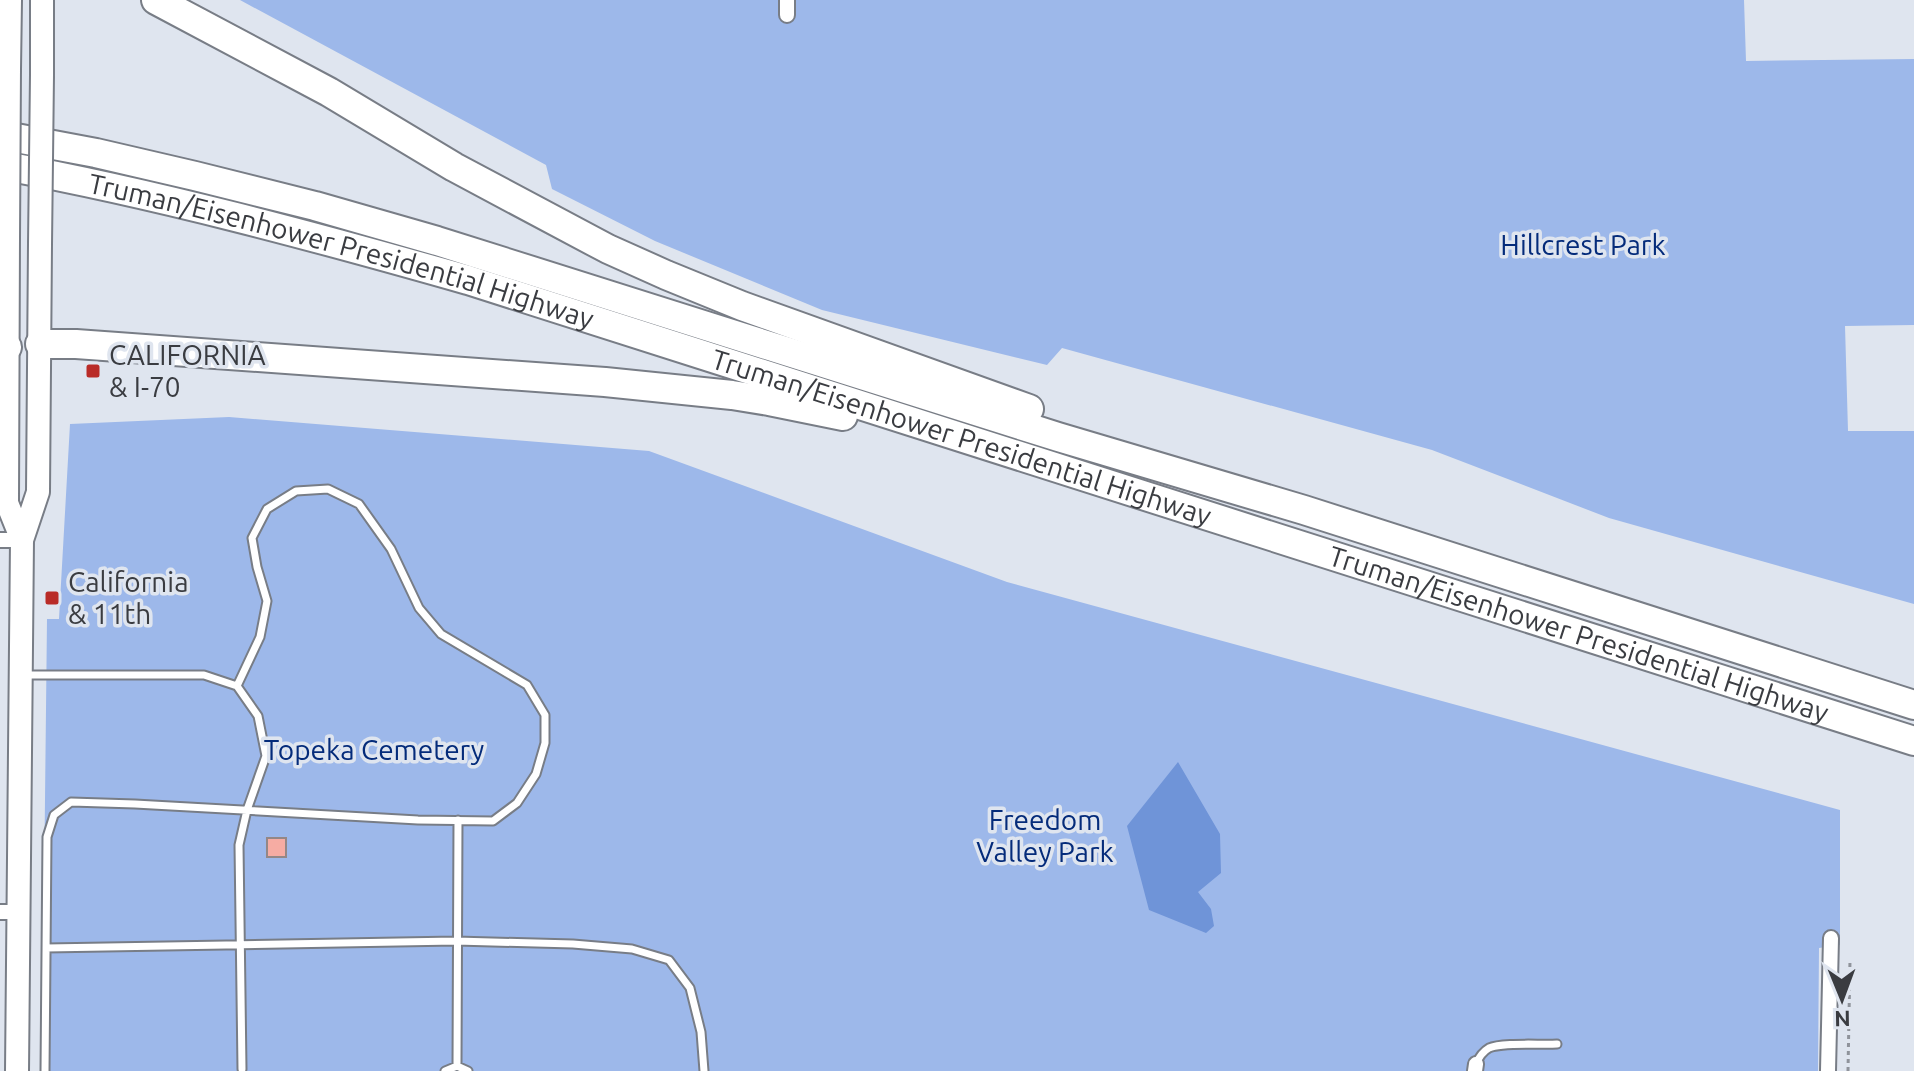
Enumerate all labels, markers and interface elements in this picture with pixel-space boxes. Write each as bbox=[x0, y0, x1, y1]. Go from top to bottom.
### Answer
street label: Truman/Eisenhower Presidential Highway bbox=[86, 167, 598, 334]
park label: Hillcrest Park bbox=[1500, 229, 1666, 260]
place label: CALIFORNIA & I-70 bbox=[109, 339, 266, 402]
street label: Truman/Eisenhower Presidential Highway bbox=[708, 343, 1215, 531]
marker: CALIFORNIA & I-70 bbox=[84, 362, 102, 380]
street label: Truman/Eisenhower Presidential Highway bbox=[1325, 540, 1833, 728]
place label: California & 11th bbox=[68, 566, 189, 629]
marker: California & 11th bbox=[43, 589, 61, 607]
park label: Topeka Cemetery bbox=[264, 734, 484, 765]
park label: Freedom Valley Park bbox=[976, 804, 1114, 867]
north arrow bbox=[1802, 959, 1882, 1039]
text: N bbox=[1834, 1007, 1851, 1032]

